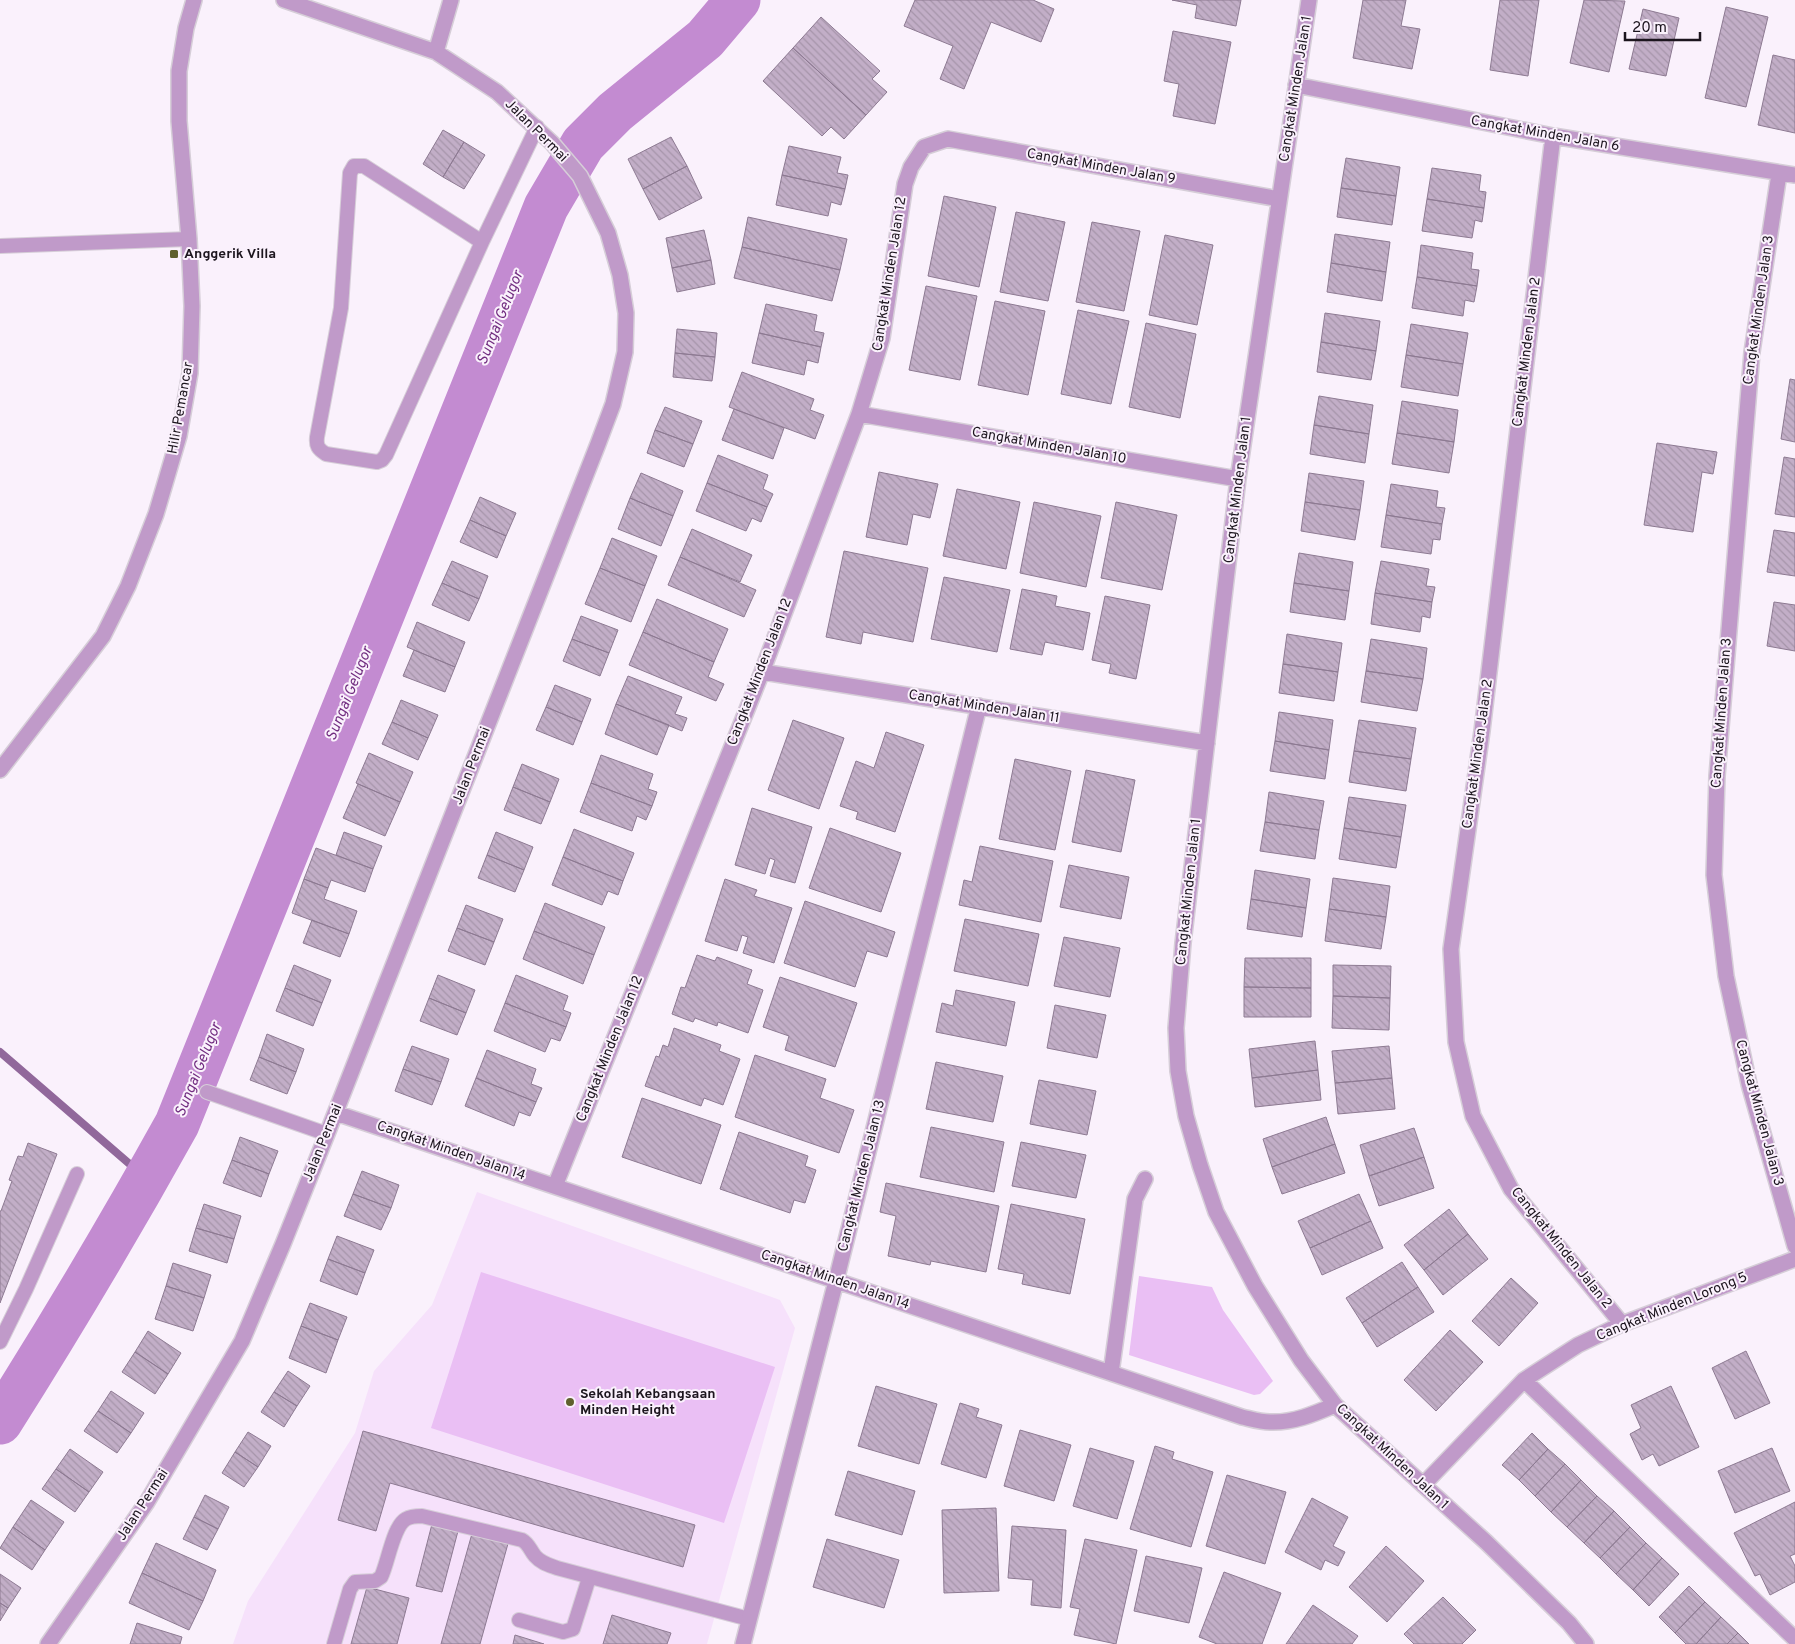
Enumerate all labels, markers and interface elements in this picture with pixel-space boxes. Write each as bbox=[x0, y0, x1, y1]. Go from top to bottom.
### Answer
scale bar bbox=[1625, 10, 1700, 42]
street label: Cangkat Minden Jalan 1 bbox=[1276, 15, 1316, 163]
text: 20 m bbox=[1632, 19, 1667, 38]
street label: Jalan Permai bbox=[501, 96, 571, 166]
street label: Cangkat Minden Jalan 6 bbox=[1469, 113, 1621, 155]
street label: Cangkat Minden Jalan 9 bbox=[1025, 146, 1177, 188]
street label: Cangkat Minden Jalan 12 bbox=[869, 196, 911, 352]
street label: Cangkat Minden Jalan 3 bbox=[1740, 234, 1778, 386]
place label: Anggerik Villa bbox=[184, 246, 276, 263]
marker: Anggerik Villa bbox=[168, 248, 180, 260]
water label: Sungai Gelugor bbox=[474, 267, 529, 368]
street label: Cangkat Minden Jalan 2 bbox=[1509, 276, 1545, 428]
street label: Hilir Pemancar bbox=[165, 360, 198, 455]
street label: Cangkat Minden Jalan 1 bbox=[1221, 416, 1255, 564]
street label: Cangkat Minden Jalan 10 bbox=[970, 424, 1128, 468]
street label: Cangkat Minden Jalan 12 bbox=[724, 596, 796, 748]
street label: Cangkat Minden Jalan 3 bbox=[1708, 637, 1736, 789]
water label: Sungai Gelugor bbox=[323, 643, 378, 744]
street label: Cangkat Minden Jalan 2 bbox=[1459, 678, 1497, 830]
street label: Cangkat Minden Jalan 11 bbox=[907, 687, 1061, 727]
street label: Jalan Permai bbox=[449, 725, 495, 807]
street label: Cangkat Minden Jalan 1 bbox=[1173, 818, 1205, 966]
street label: Cangkat Minden Jalan 12 bbox=[573, 973, 647, 1125]
water label: Sungai Gelugor bbox=[172, 1019, 227, 1120]
street label: Cangkat Minden Jalan 3 bbox=[1731, 1038, 1787, 1188]
street label: Cangkat Minden Jalan 13 bbox=[835, 1098, 889, 1254]
street label: Jalan Permai bbox=[300, 1102, 346, 1184]
street label: Cangkat Minden Jalan 14 bbox=[374, 1118, 528, 1184]
street label: Cangkat Minden Jalan 2 bbox=[1507, 1184, 1615, 1312]
street label: Cangkat Minden Jalan 14 bbox=[758, 1247, 912, 1313]
street label: Cangkat Minden Lorong 5 bbox=[1594, 1269, 1750, 1345]
place label: Sekolah Kebangsaan Minden Height bbox=[580, 1386, 716, 1419]
marker: Sekolah Kebangsaan Minden Height bbox=[564, 1396, 576, 1408]
street label: Cangkat Minden Jalan 1 bbox=[1332, 1400, 1452, 1514]
street label: Jalan Permai bbox=[113, 1466, 173, 1544]

